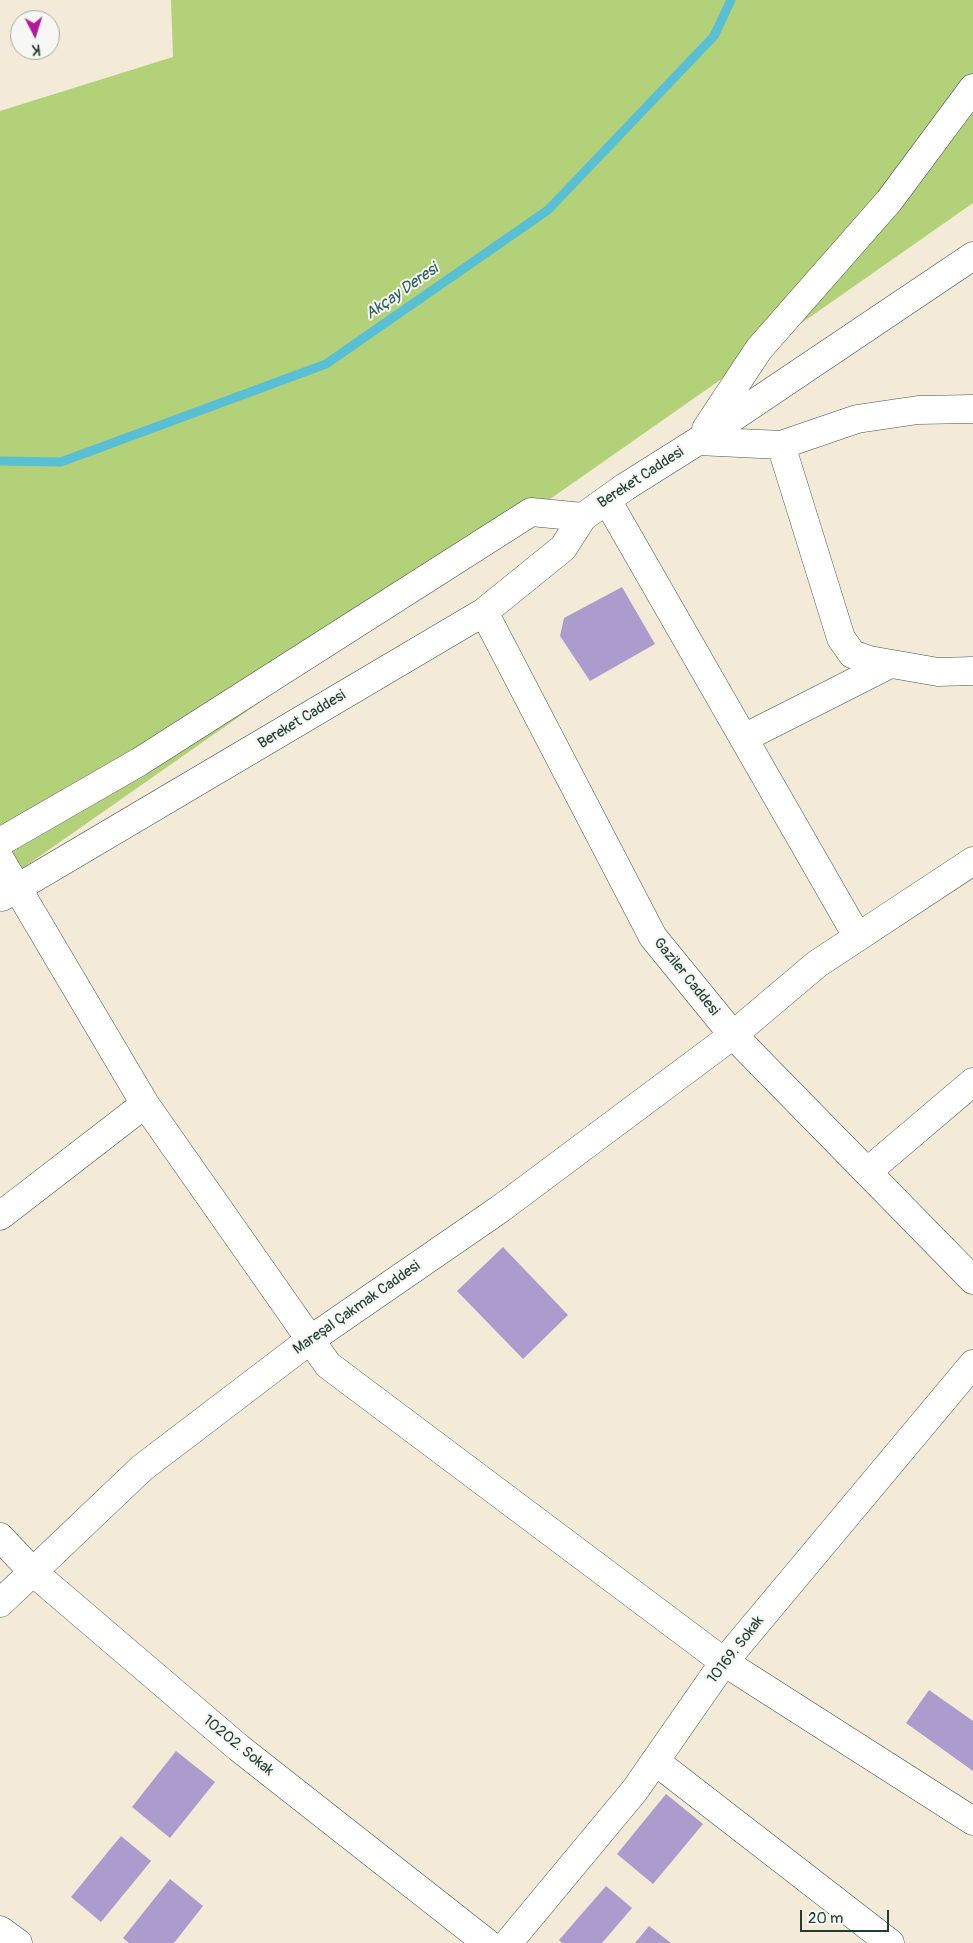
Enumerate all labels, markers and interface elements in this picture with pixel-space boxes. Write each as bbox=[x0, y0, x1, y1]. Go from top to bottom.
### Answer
north arrow bbox=[10, 10, 60, 60]
text: K bbox=[31, 41, 41, 58]
water label: Akçay Deresi bbox=[362, 260, 442, 324]
street label: Bereket Caddesi bbox=[595, 443, 687, 513]
street label: Bereket Caddesi bbox=[255, 687, 349, 753]
street label: Gaziler Caddesi bbox=[649, 934, 723, 1020]
street label: Mareşal Çakmak Caddesi bbox=[290, 1257, 424, 1359]
street label: 10169. Sokak bbox=[704, 1612, 768, 1688]
street label: 10202. Sokak bbox=[199, 1712, 277, 1780]
scale bar bbox=[803, 1900, 892, 1932]
text: 20 m bbox=[808, 1909, 843, 1928]

